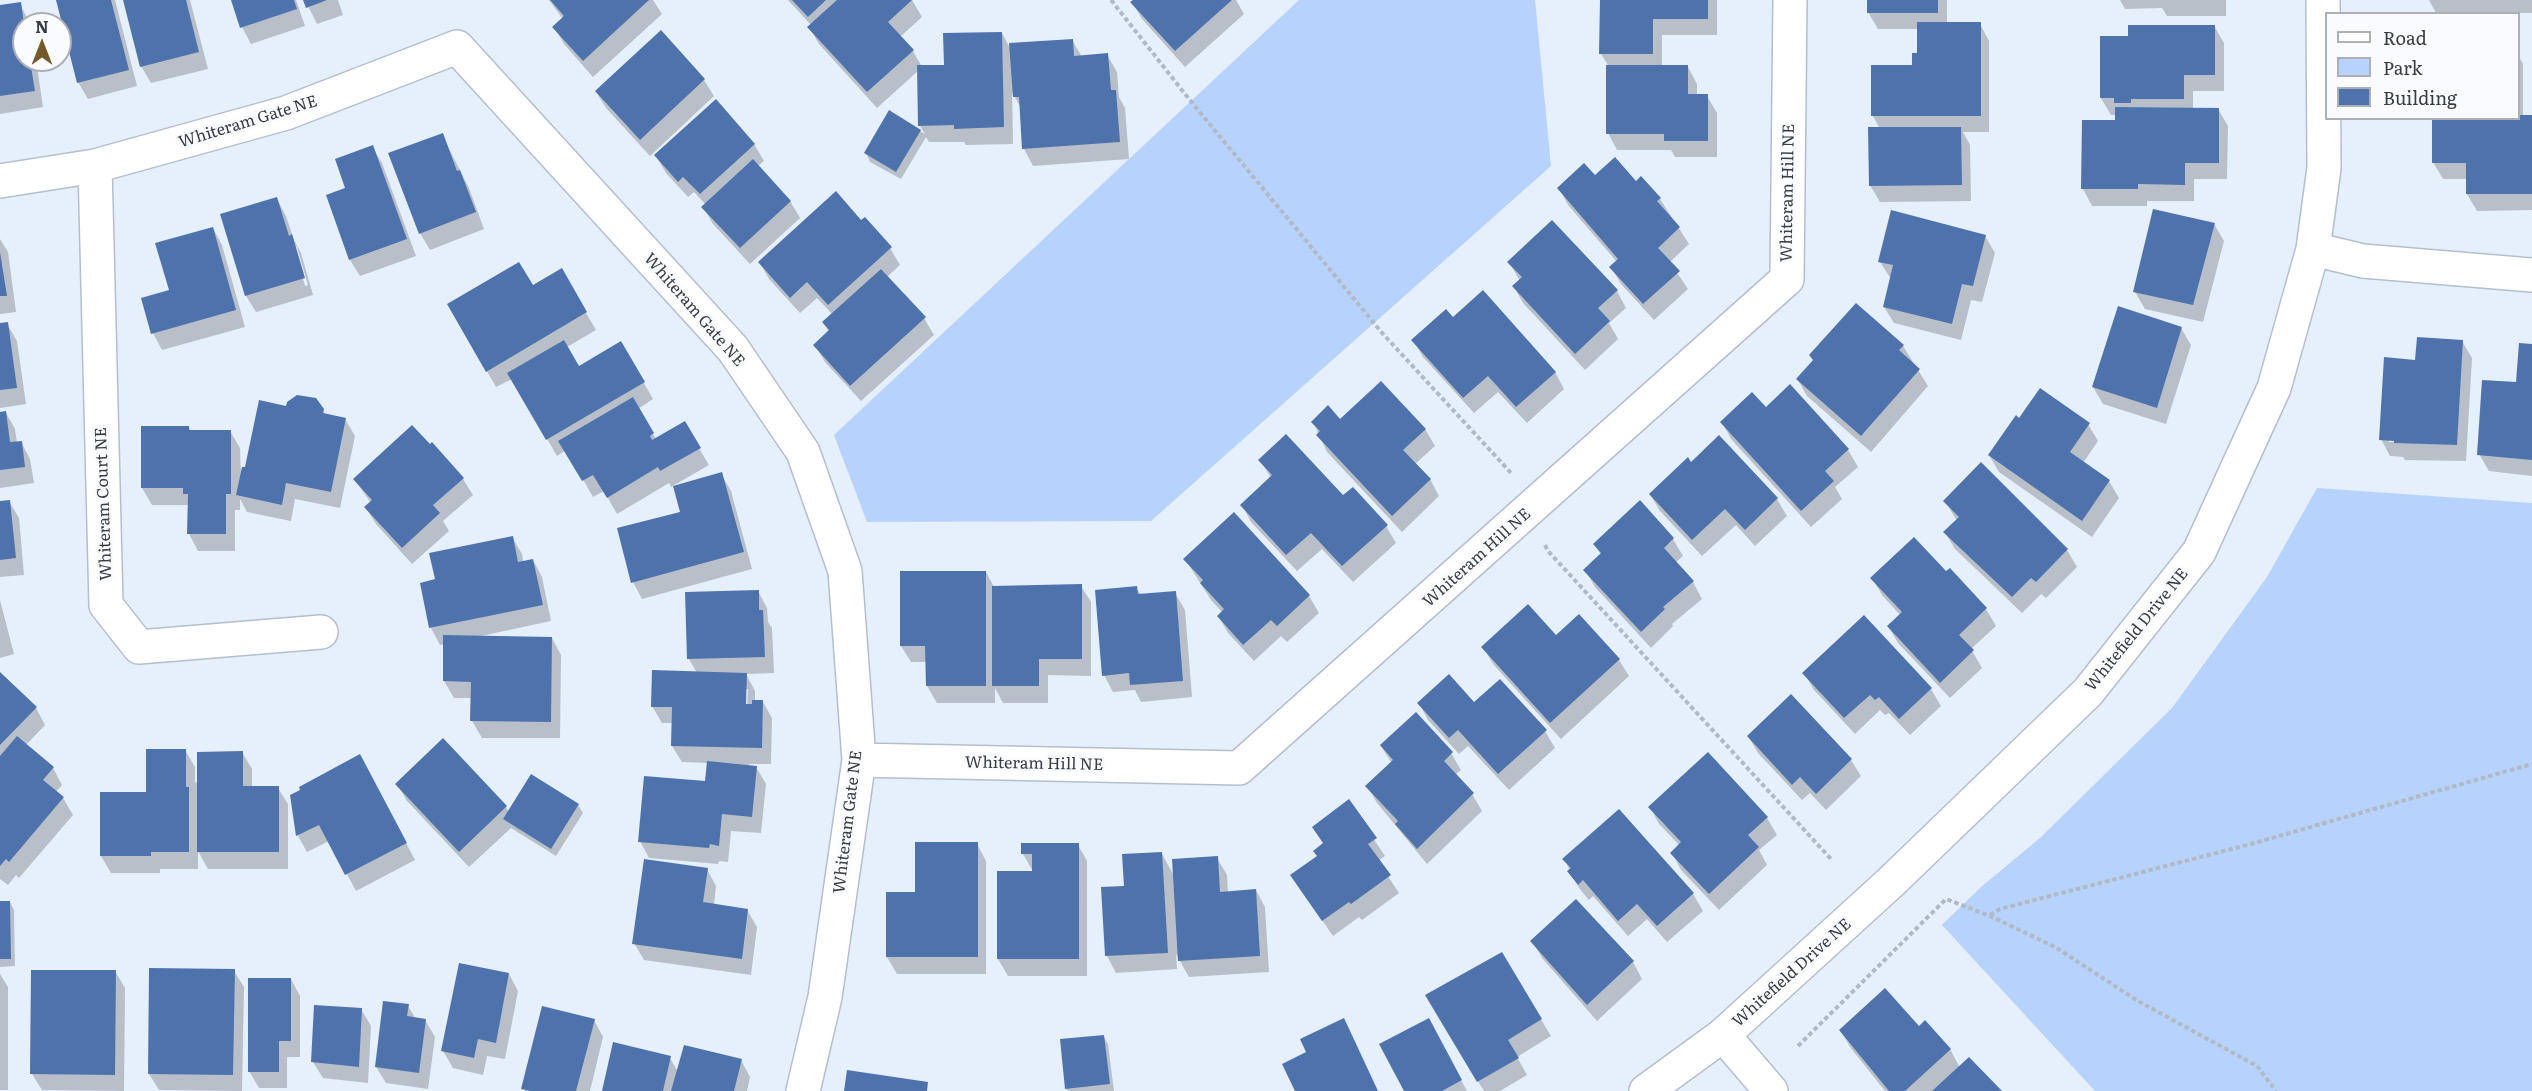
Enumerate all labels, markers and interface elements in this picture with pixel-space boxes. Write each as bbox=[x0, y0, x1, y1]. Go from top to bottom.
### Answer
north arrow bbox=[12, 12, 72, 72]
legend bbox=[2325, 12, 2520, 120]
text: N bbox=[35, 14, 49, 38]
text: Road bbox=[2383, 24, 2427, 51]
text: Park bbox=[2383, 54, 2422, 81]
text: Building bbox=[2383, 84, 2457, 111]
street label: Whiteram Gate NE bbox=[176, 92, 320, 152]
street label: Whiteram Hill NE bbox=[1777, 124, 1799, 262]
street label: Whiteram Gate NE bbox=[640, 249, 748, 371]
street label: Whiteram Court NE bbox=[92, 427, 116, 581]
street label: Whiteram Hill NE bbox=[1419, 505, 1535, 611]
street label: Whitefield Drive NE bbox=[2081, 565, 2193, 695]
street label: Whiteram Gate NE bbox=[830, 749, 866, 895]
street label: Whiteram Hill NE bbox=[965, 753, 1103, 775]
street label: Whitefield Drive NE bbox=[1729, 915, 1855, 1031]

